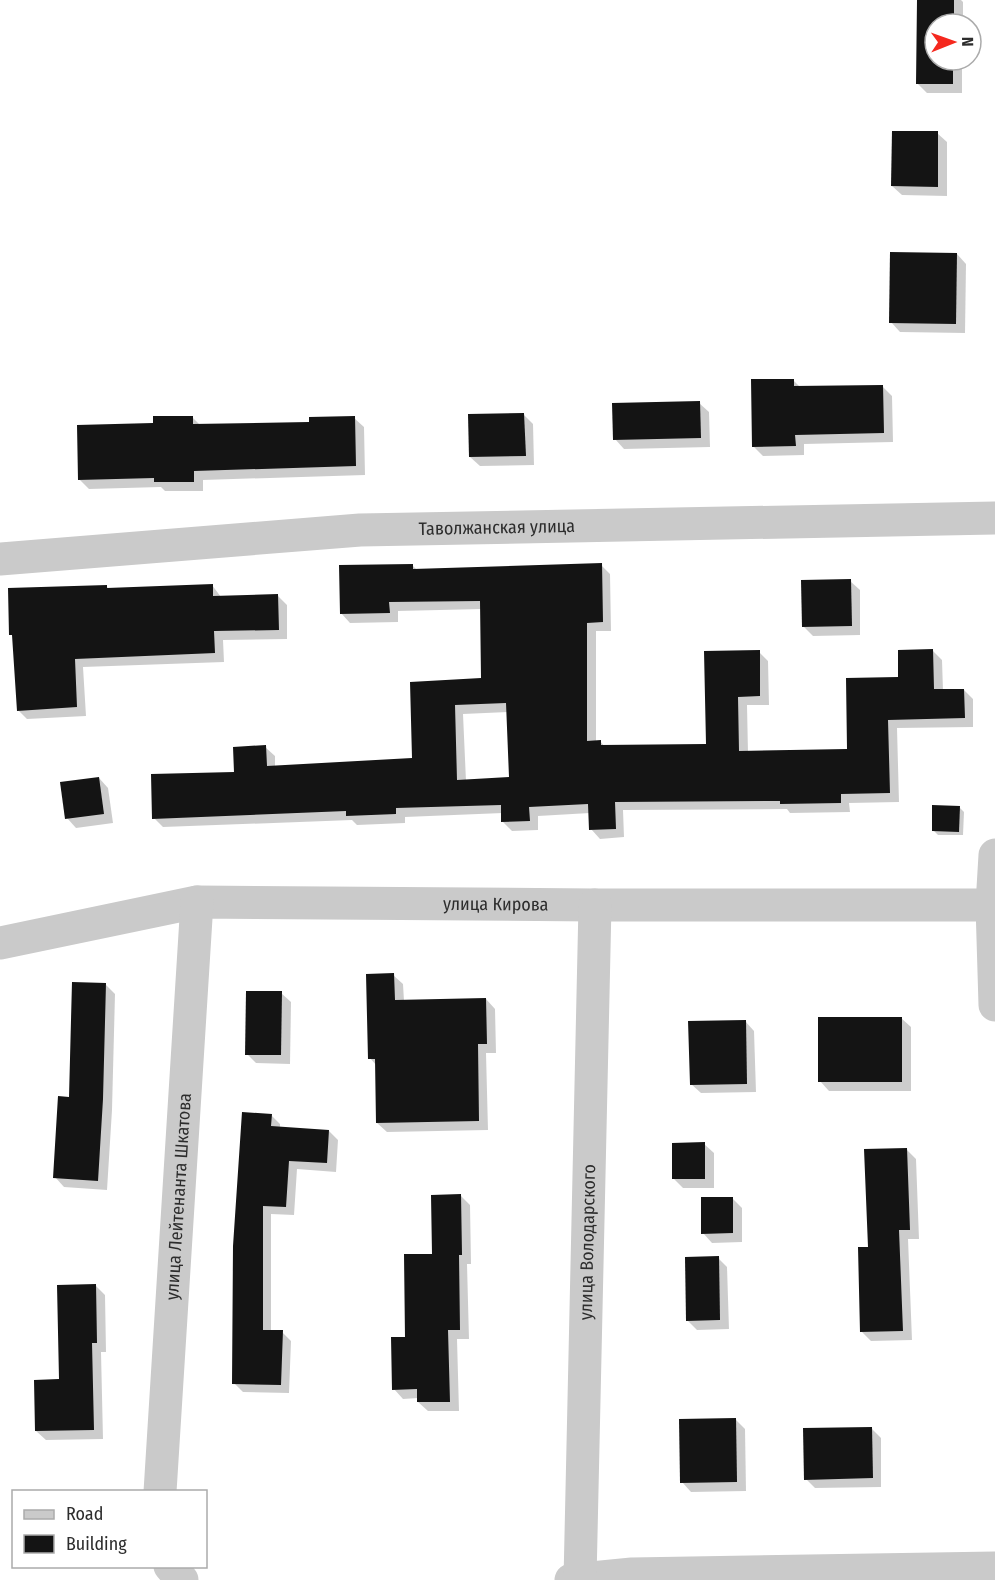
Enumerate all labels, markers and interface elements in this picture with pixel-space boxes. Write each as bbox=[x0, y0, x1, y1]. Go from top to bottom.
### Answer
north arrow bbox=[923, 12, 983, 72]
text: N bbox=[958, 37, 977, 47]
street label: Таволжанская улица bbox=[418, 515, 575, 540]
street label: улица Кирова bbox=[443, 893, 549, 916]
street label: улица Лейтенанта Шкатова bbox=[161, 1092, 196, 1301]
street label: улица Володарского bbox=[575, 1164, 600, 1320]
legend bbox=[12, 1490, 207, 1568]
text: Road bbox=[66, 1503, 103, 1525]
text: Building bbox=[66, 1533, 127, 1555]

